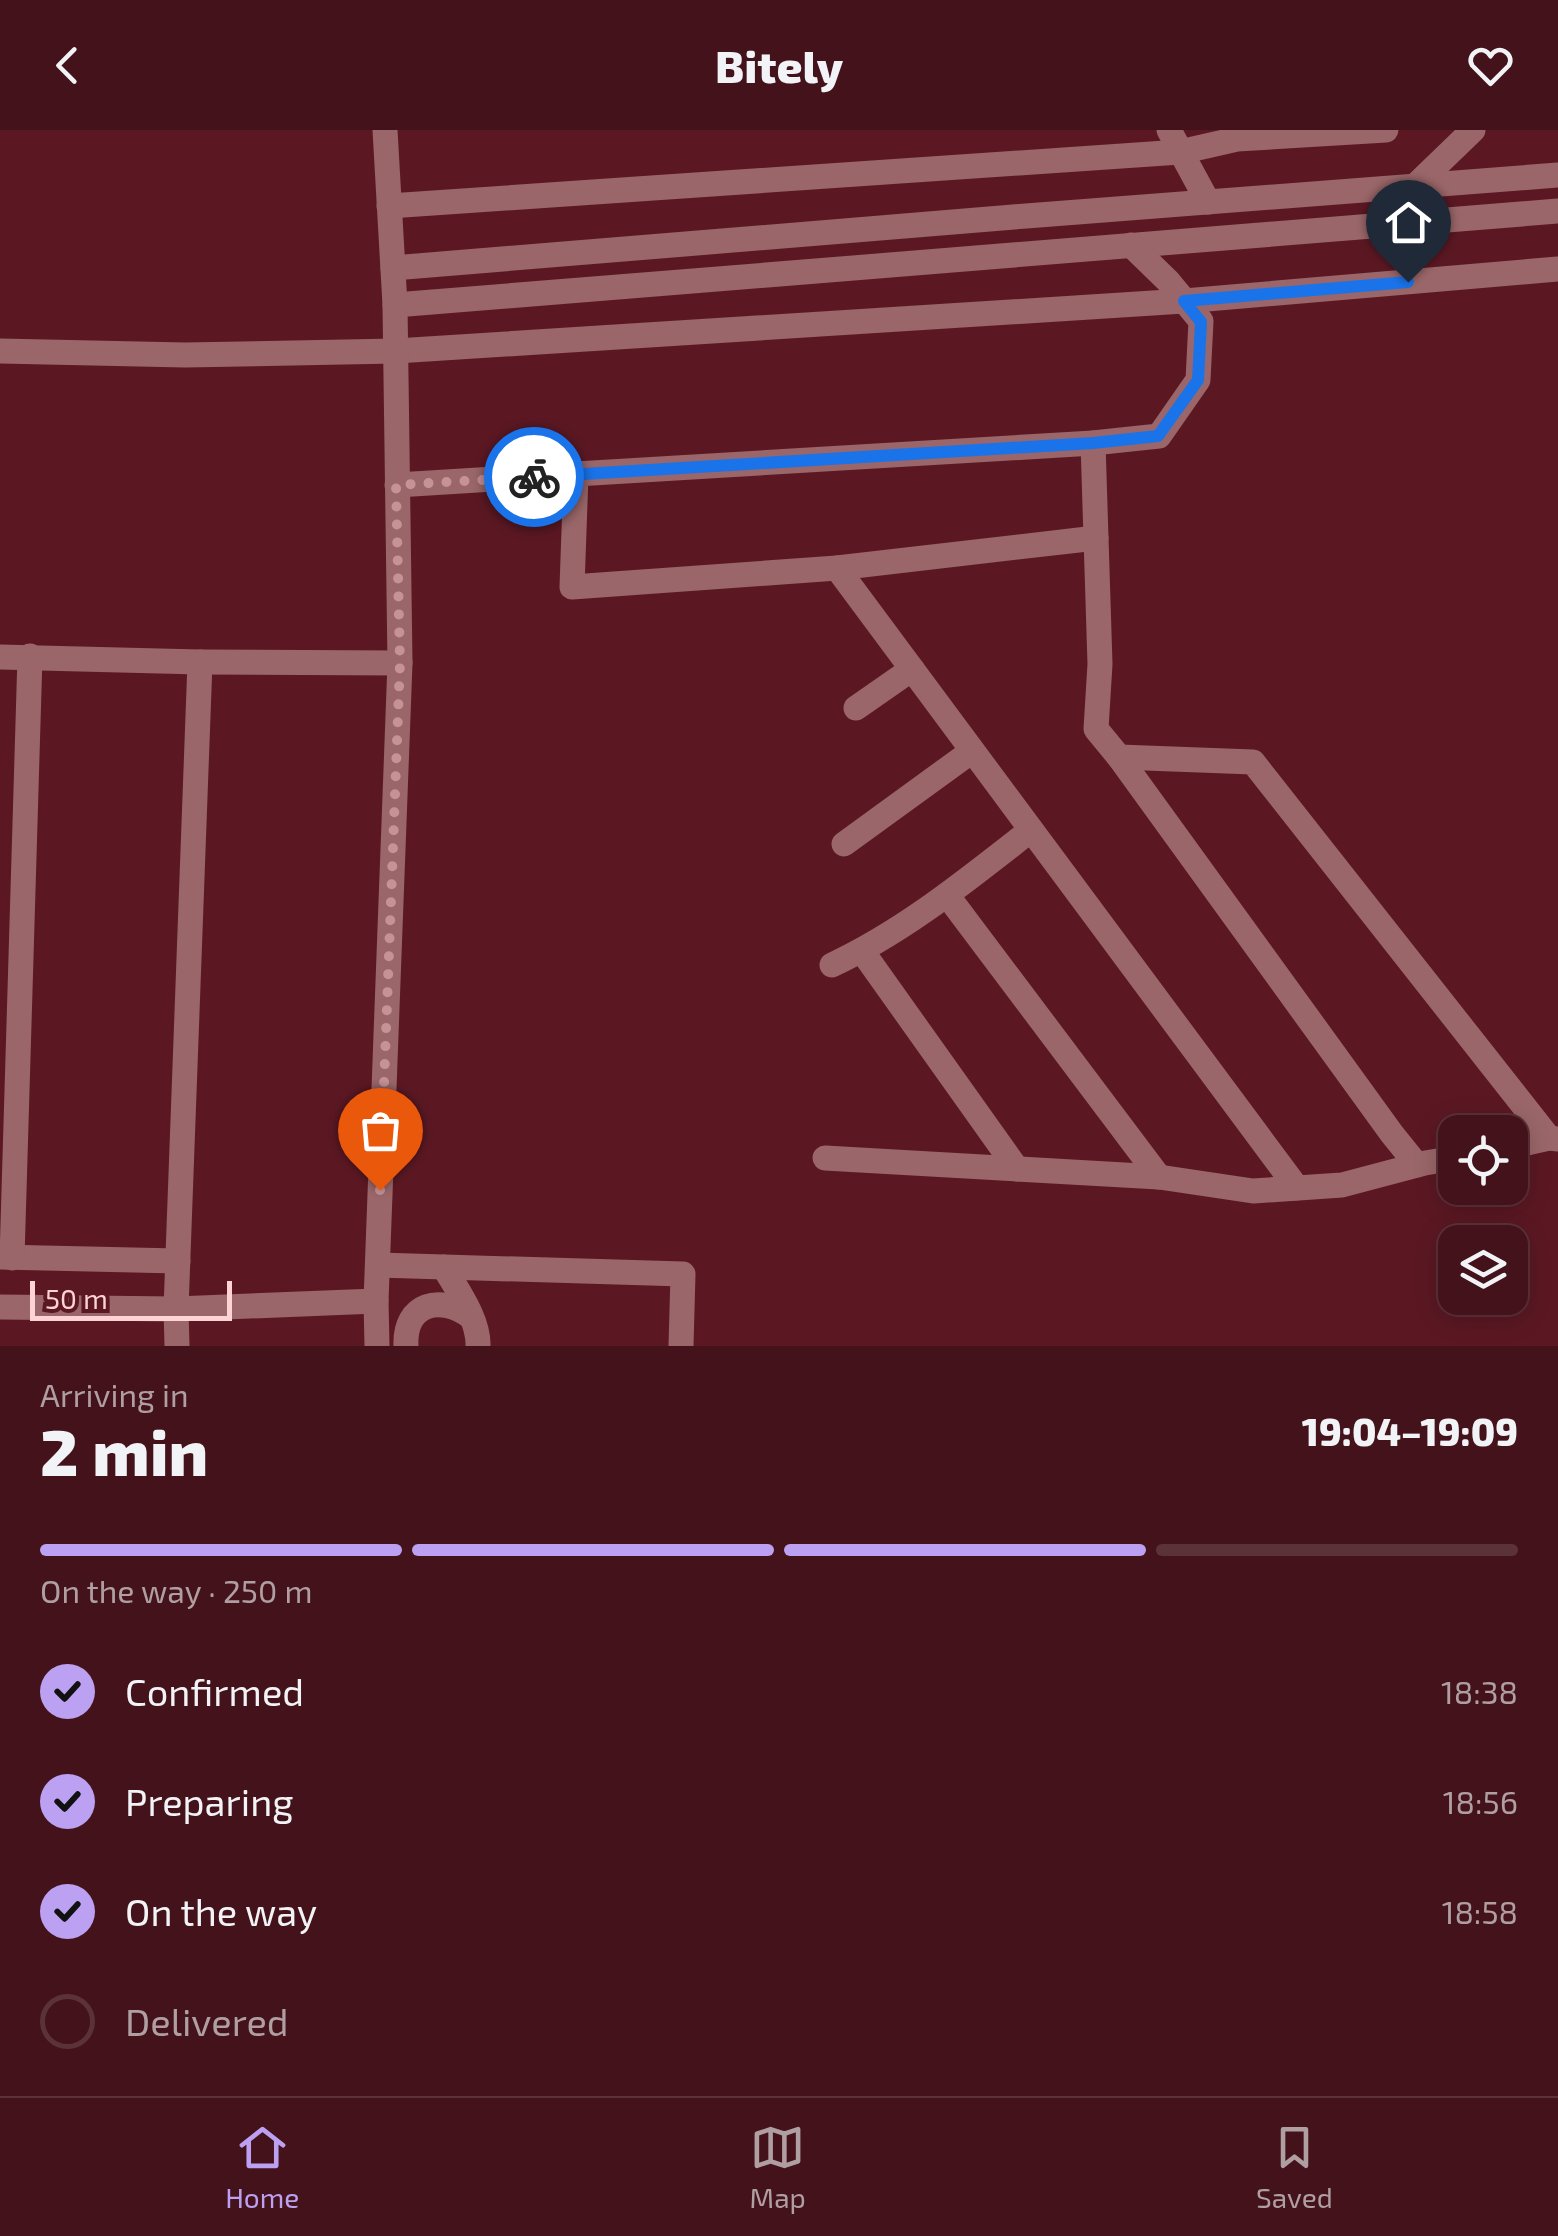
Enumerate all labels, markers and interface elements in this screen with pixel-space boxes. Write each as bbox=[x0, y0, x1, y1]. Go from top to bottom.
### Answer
icon: back bbox=[40, 38, 95, 93]
text: Bitely bbox=[715, 38, 843, 92]
icon: heart bbox=[1463, 38, 1518, 93]
pin bbox=[1366, 180, 1451, 283]
icon: home bbox=[1381, 195, 1436, 250]
courier bbox=[484, 427, 584, 527]
icon: bike bbox=[507, 450, 562, 505]
pin bbox=[338, 1088, 423, 1191]
icon: bag bbox=[353, 1103, 408, 1158]
map controls bbox=[1438, 1115, 1528, 1315]
button: locate bbox=[1438, 1115, 1528, 1205]
button: layers bbox=[1438, 1225, 1528, 1315]
scale bar bbox=[30, 1276, 232, 1320]
text: 50 m bbox=[45, 1281, 108, 1315]
text: Arriving in bbox=[40, 1375, 189, 1413]
text: 19:04–19:09 bbox=[1302, 1408, 1518, 1454]
text: 2 min bbox=[40, 1411, 208, 1489]
text: On the way · 250 m bbox=[40, 1571, 312, 1609]
icon: check bbox=[40, 1664, 95, 1719]
text: Confirmed bbox=[125, 1668, 304, 1714]
text: 18:38 bbox=[1441, 1672, 1518, 1710]
icon: check bbox=[40, 1774, 95, 1829]
text: Preparing bbox=[125, 1778, 293, 1824]
text: 18:56 bbox=[1443, 1782, 1518, 1820]
icon: check bbox=[40, 1884, 95, 1939]
text: On the way bbox=[125, 1888, 317, 1934]
text: 18:58 bbox=[1442, 1892, 1518, 1930]
text: Delivered bbox=[125, 1998, 289, 2044]
tab: Home bbox=[225, 2120, 299, 2214]
tab: Map bbox=[750, 2120, 806, 2214]
tab: Saved bbox=[1256, 2120, 1333, 2214]

